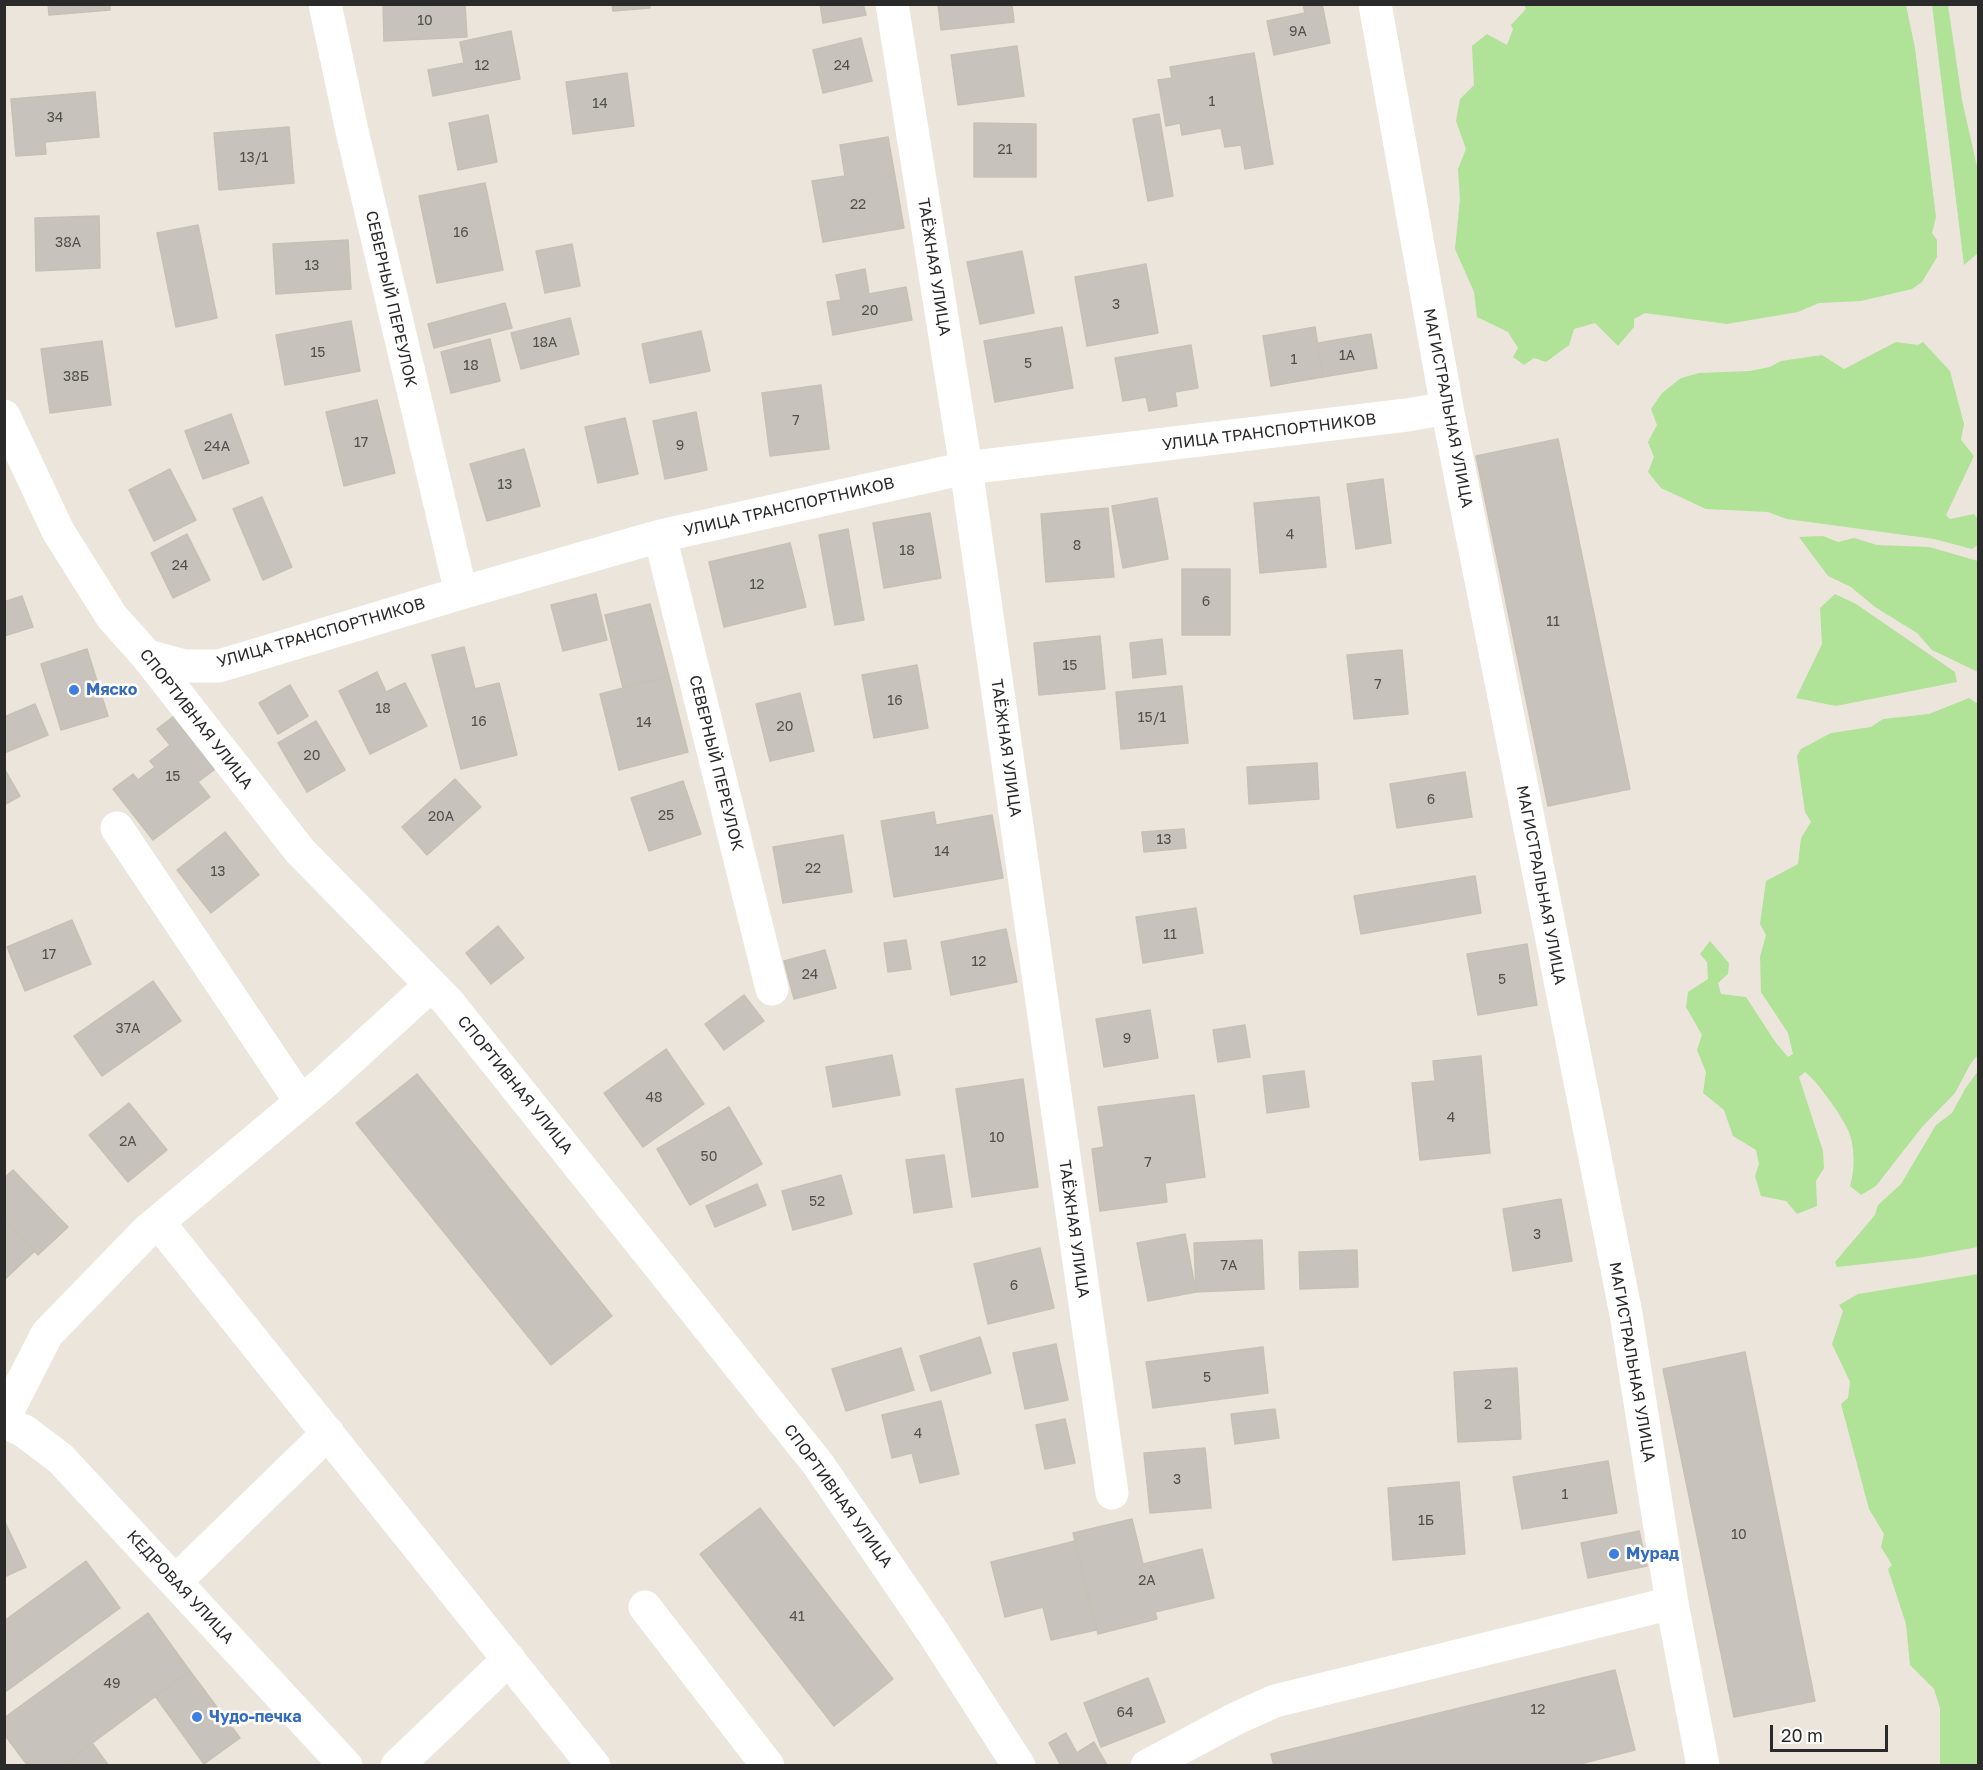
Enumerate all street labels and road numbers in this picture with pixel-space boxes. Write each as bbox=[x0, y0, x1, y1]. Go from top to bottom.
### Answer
street label: ТАЁЖНАЯ УЛИЦА bbox=[914, 197, 954, 337]
street label: СЕВЕРНЫЙ ПЕРЕУЛОК bbox=[361, 209, 421, 389]
street label: МАГИСТРАЛЬНАЯ УЛИЦА bbox=[1419, 307, 1477, 509]
street label: УЛИЦА ТРАНСПОРТНИКОВ bbox=[1161, 409, 1377, 455]
street label: УЛИЦА ТРАНСПОРТНИКОВ bbox=[682, 473, 896, 541]
street label: УЛИЦА ТРАНСПОРТНИКОВ bbox=[215, 594, 427, 672]
street label: СПОРТИВНАЯ УЛИЦА bbox=[135, 645, 257, 793]
street label: СЕВЕРНЫЙ ПЕРЕУЛОК bbox=[685, 673, 747, 853]
street label: ТАЁЖНАЯ УЛИЦА bbox=[987, 678, 1025, 818]
street label: МАГИСТРАЛЬНАЯ УЛИЦА bbox=[1512, 784, 1570, 986]
street label: СПОРТИВНАЯ УЛИЦА bbox=[453, 1012, 577, 1158]
street label: ТАЁЖНАЯ УЛИЦА bbox=[1055, 1159, 1093, 1299]
street label: МАГИСТРАЛЬНАЯ УЛИЦА bbox=[1605, 1260, 1659, 1464]
street label: СПОРТИВНАЯ УЛИЦА bbox=[780, 1421, 896, 1571]
street label: КЕДРОВАЯ УЛИЦА bbox=[123, 1526, 237, 1648]

